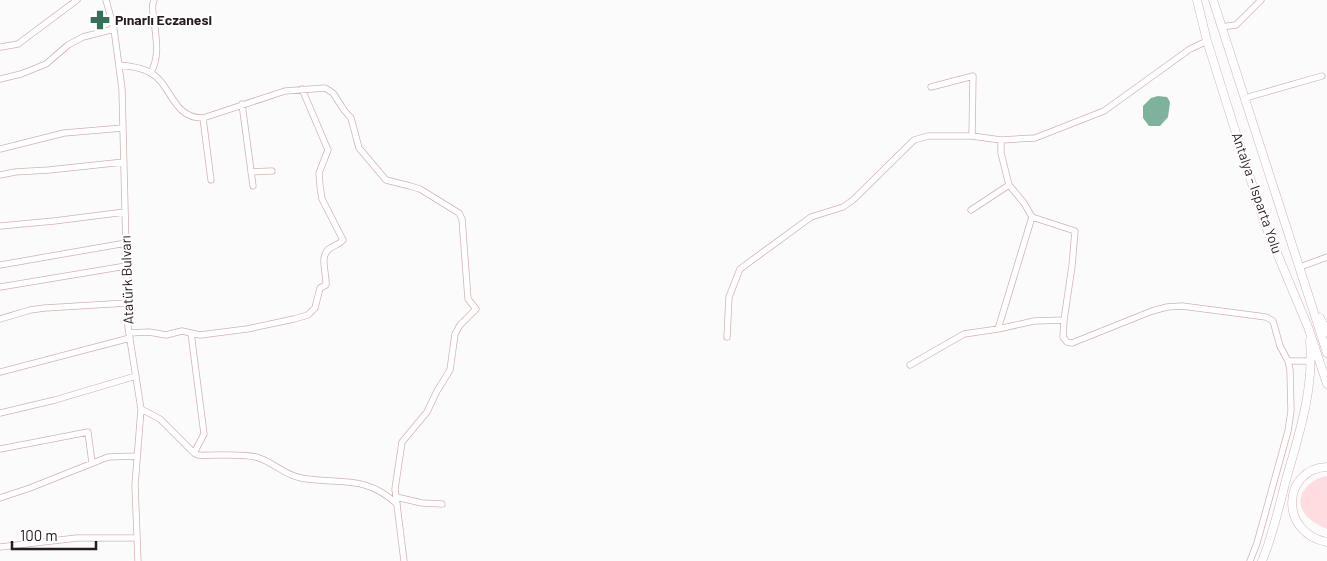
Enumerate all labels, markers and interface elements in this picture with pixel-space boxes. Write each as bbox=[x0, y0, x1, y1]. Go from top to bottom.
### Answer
pharmacy icon: Pınarlı Eczanesi bbox=[89, 9, 111, 31]
place label: Pınarlı Eczanesi bbox=[115, 11, 212, 28]
street label: Antalya - Isparta Yolu bbox=[1229, 130, 1286, 256]
street label: Atatürk Bulvarı bbox=[116, 235, 137, 325]
scale bar bbox=[12, 518, 96, 550]
text: 100 m bbox=[20, 526, 58, 544]

